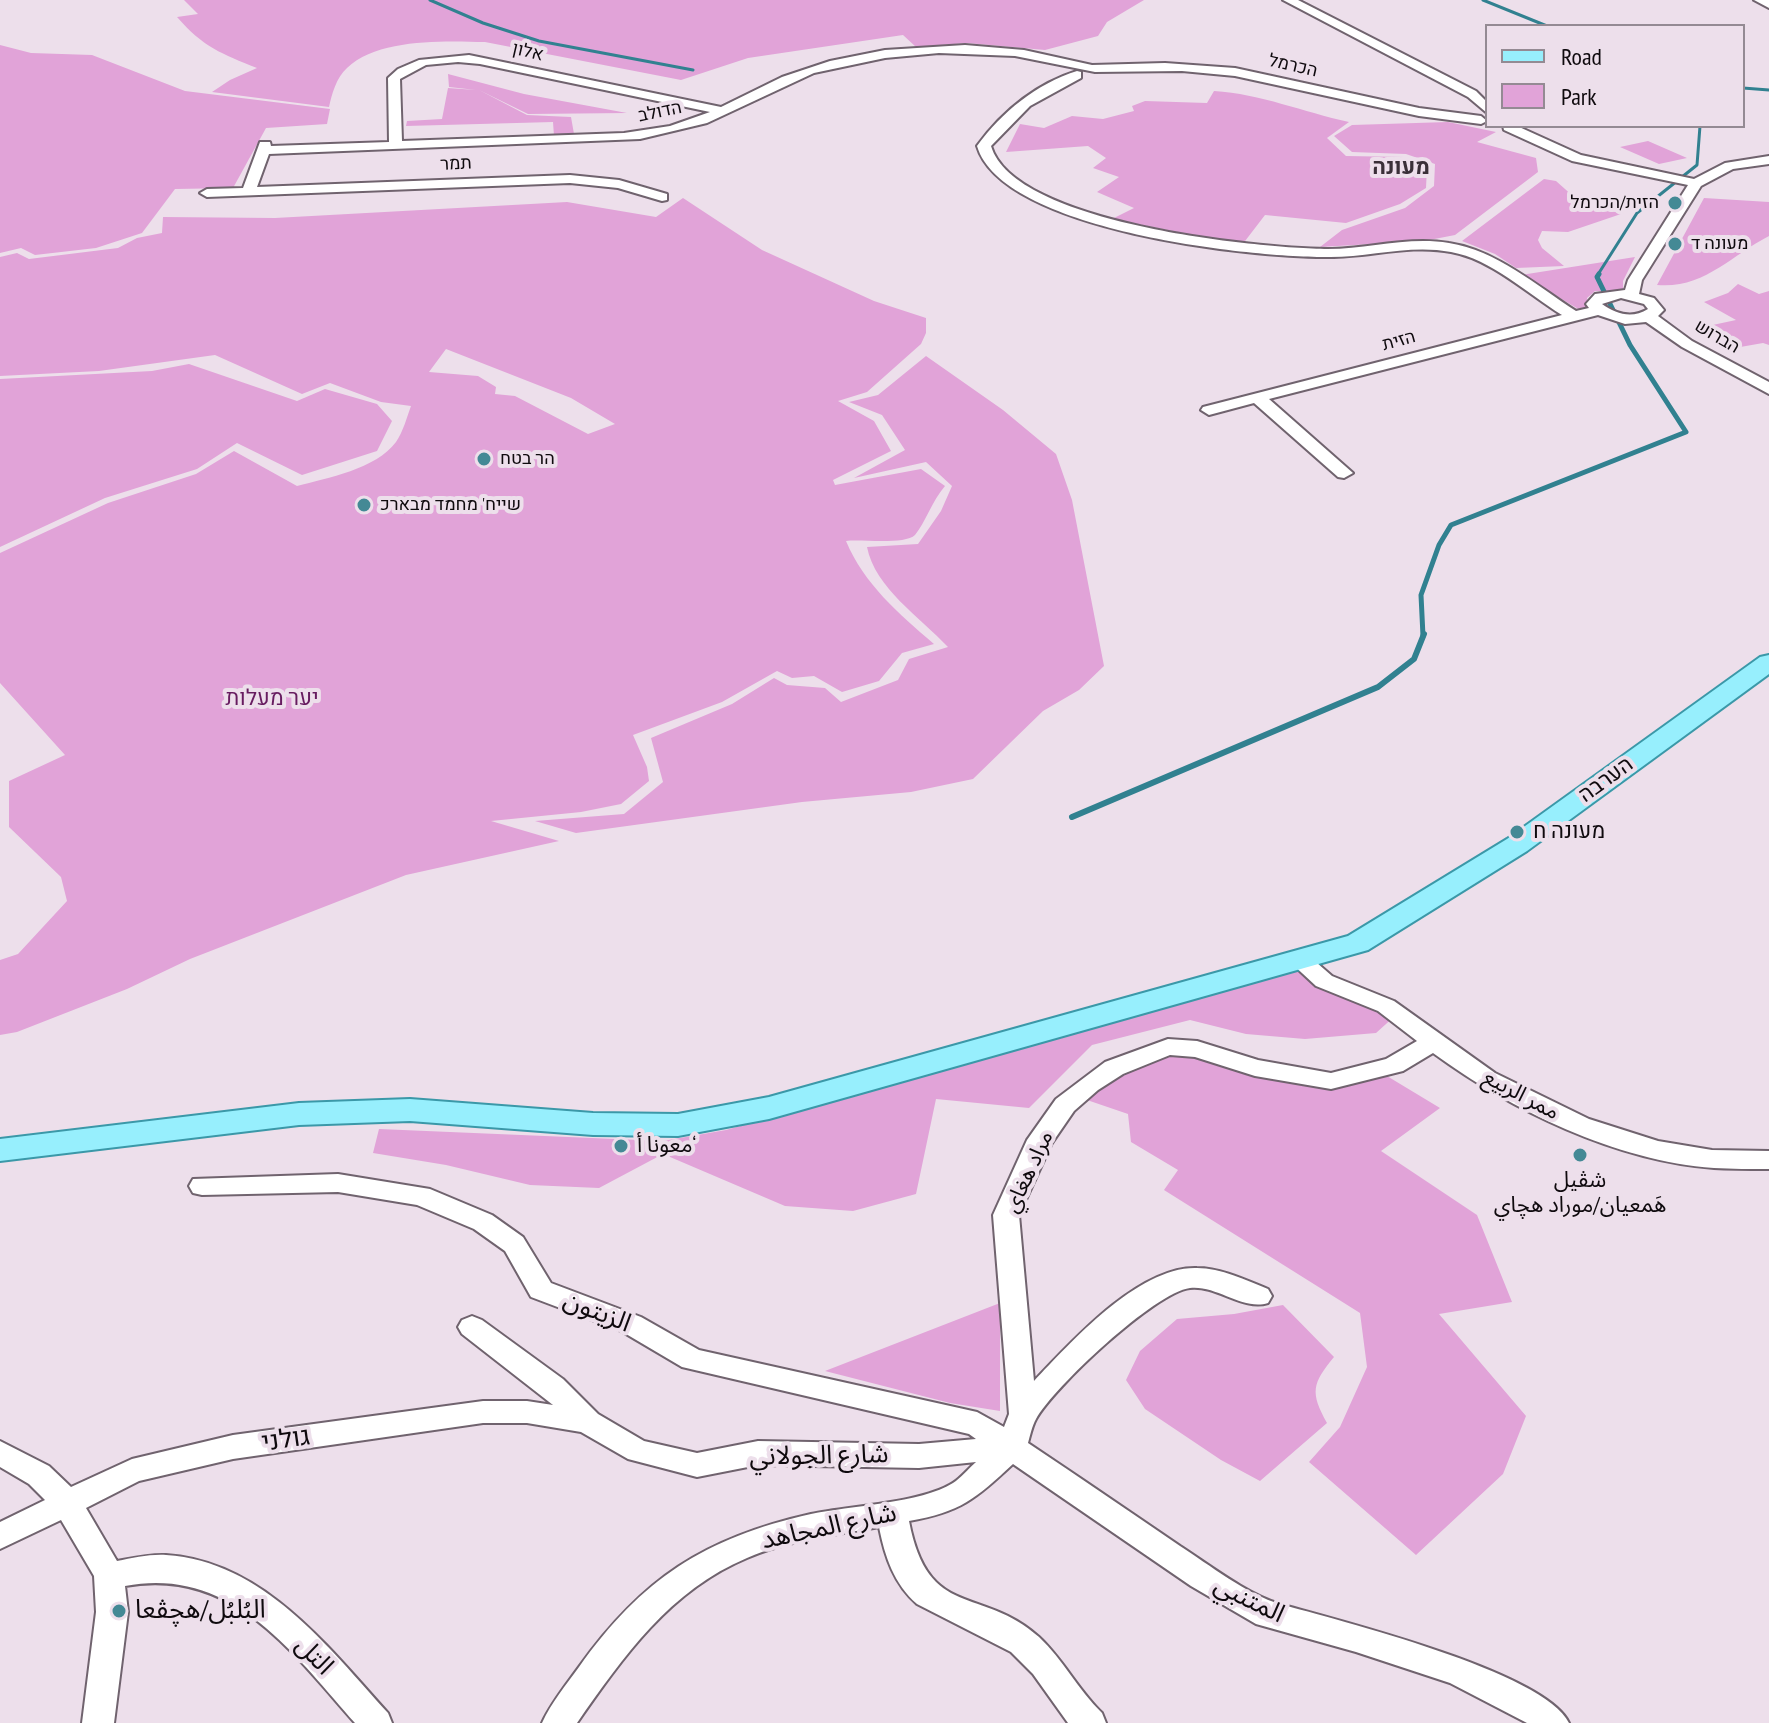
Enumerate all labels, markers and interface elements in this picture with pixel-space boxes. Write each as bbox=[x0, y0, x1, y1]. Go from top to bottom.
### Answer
legend bbox=[1485, 24, 1745, 128]
street label: אלון bbox=[510, 38, 546, 66]
text: Road bbox=[1561, 41, 1602, 72]
street label: הכרמל bbox=[1266, 50, 1320, 82]
text: Park bbox=[1561, 81, 1597, 112]
street label: הדולב bbox=[636, 97, 684, 127]
street label: תמר bbox=[440, 152, 472, 176]
district label: מעונה bbox=[1372, 155, 1430, 181]
place label: הזית/הכרמל bbox=[1570, 192, 1659, 214]
marker: הזית/הכרמל bbox=[1666, 194, 1684, 212]
place label: מעונה ד bbox=[1691, 233, 1748, 255]
marker: מעונה ד bbox=[1666, 235, 1684, 253]
street label: הברוש bbox=[1691, 316, 1743, 358]
street label: הזית bbox=[1380, 326, 1418, 356]
place label: הר בטח bbox=[500, 448, 555, 470]
marker: הר בטח bbox=[475, 450, 493, 468]
place label: שייח' מחמד מבארכ bbox=[380, 494, 521, 516]
marker: שייח' מחמד מבארכ bbox=[355, 496, 373, 514]
park label: יער מעלות bbox=[225, 686, 319, 712]
street label: הערבה bbox=[1574, 751, 1638, 809]
place label: מעונה ח bbox=[1533, 819, 1605, 845]
marker: מעונה ח bbox=[1508, 823, 1526, 841]
street label: ممر الربيع bbox=[1478, 1064, 1564, 1126]
street label: مراد هغاي bbox=[999, 1127, 1059, 1217]
place label: معونا أ‘ bbox=[637, 1133, 696, 1159]
marker: معونا أ‘ bbox=[612, 1137, 630, 1155]
marker: شڤيل هَمعيان/موراد هچاي bbox=[1571, 1146, 1589, 1164]
place label: شڤيل هَمعيان/موراد هچاي bbox=[1494, 1168, 1666, 1220]
street label: الزيتون bbox=[559, 1284, 635, 1340]
street label: גולני bbox=[260, 1421, 312, 1459]
street label: شارع الجولاني bbox=[749, 1439, 889, 1473]
street label: شارع المجاهد bbox=[759, 1497, 899, 1557]
street label: المتنبي bbox=[1209, 1570, 1289, 1630]
place label: البُلبُل/هچڤعا bbox=[135, 1595, 266, 1627]
marker: البُلبُل/هچڤعا bbox=[110, 1602, 128, 1620]
street label: التل bbox=[288, 1630, 340, 1682]

